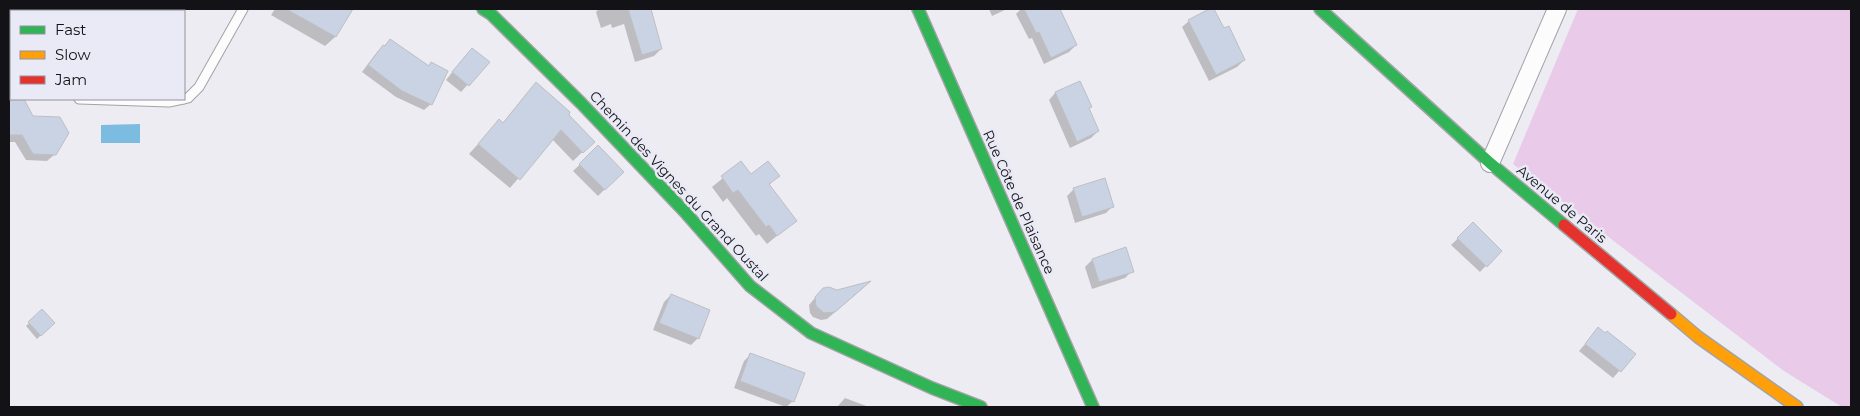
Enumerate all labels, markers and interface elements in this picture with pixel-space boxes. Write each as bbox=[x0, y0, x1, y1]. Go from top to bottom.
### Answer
legend bbox=[10, 10, 185, 100]
text: Fast bbox=[55, 20, 86, 39]
text: Slow bbox=[55, 45, 91, 64]
text: Jam bbox=[54, 70, 87, 89]
street label: Chemin des Vignes du Grand Oustal bbox=[586, 87, 772, 285]
street label: Rue Côte de Plaisance bbox=[979, 127, 1059, 277]
street label: Avenue de Paris bbox=[1513, 161, 1611, 247]

